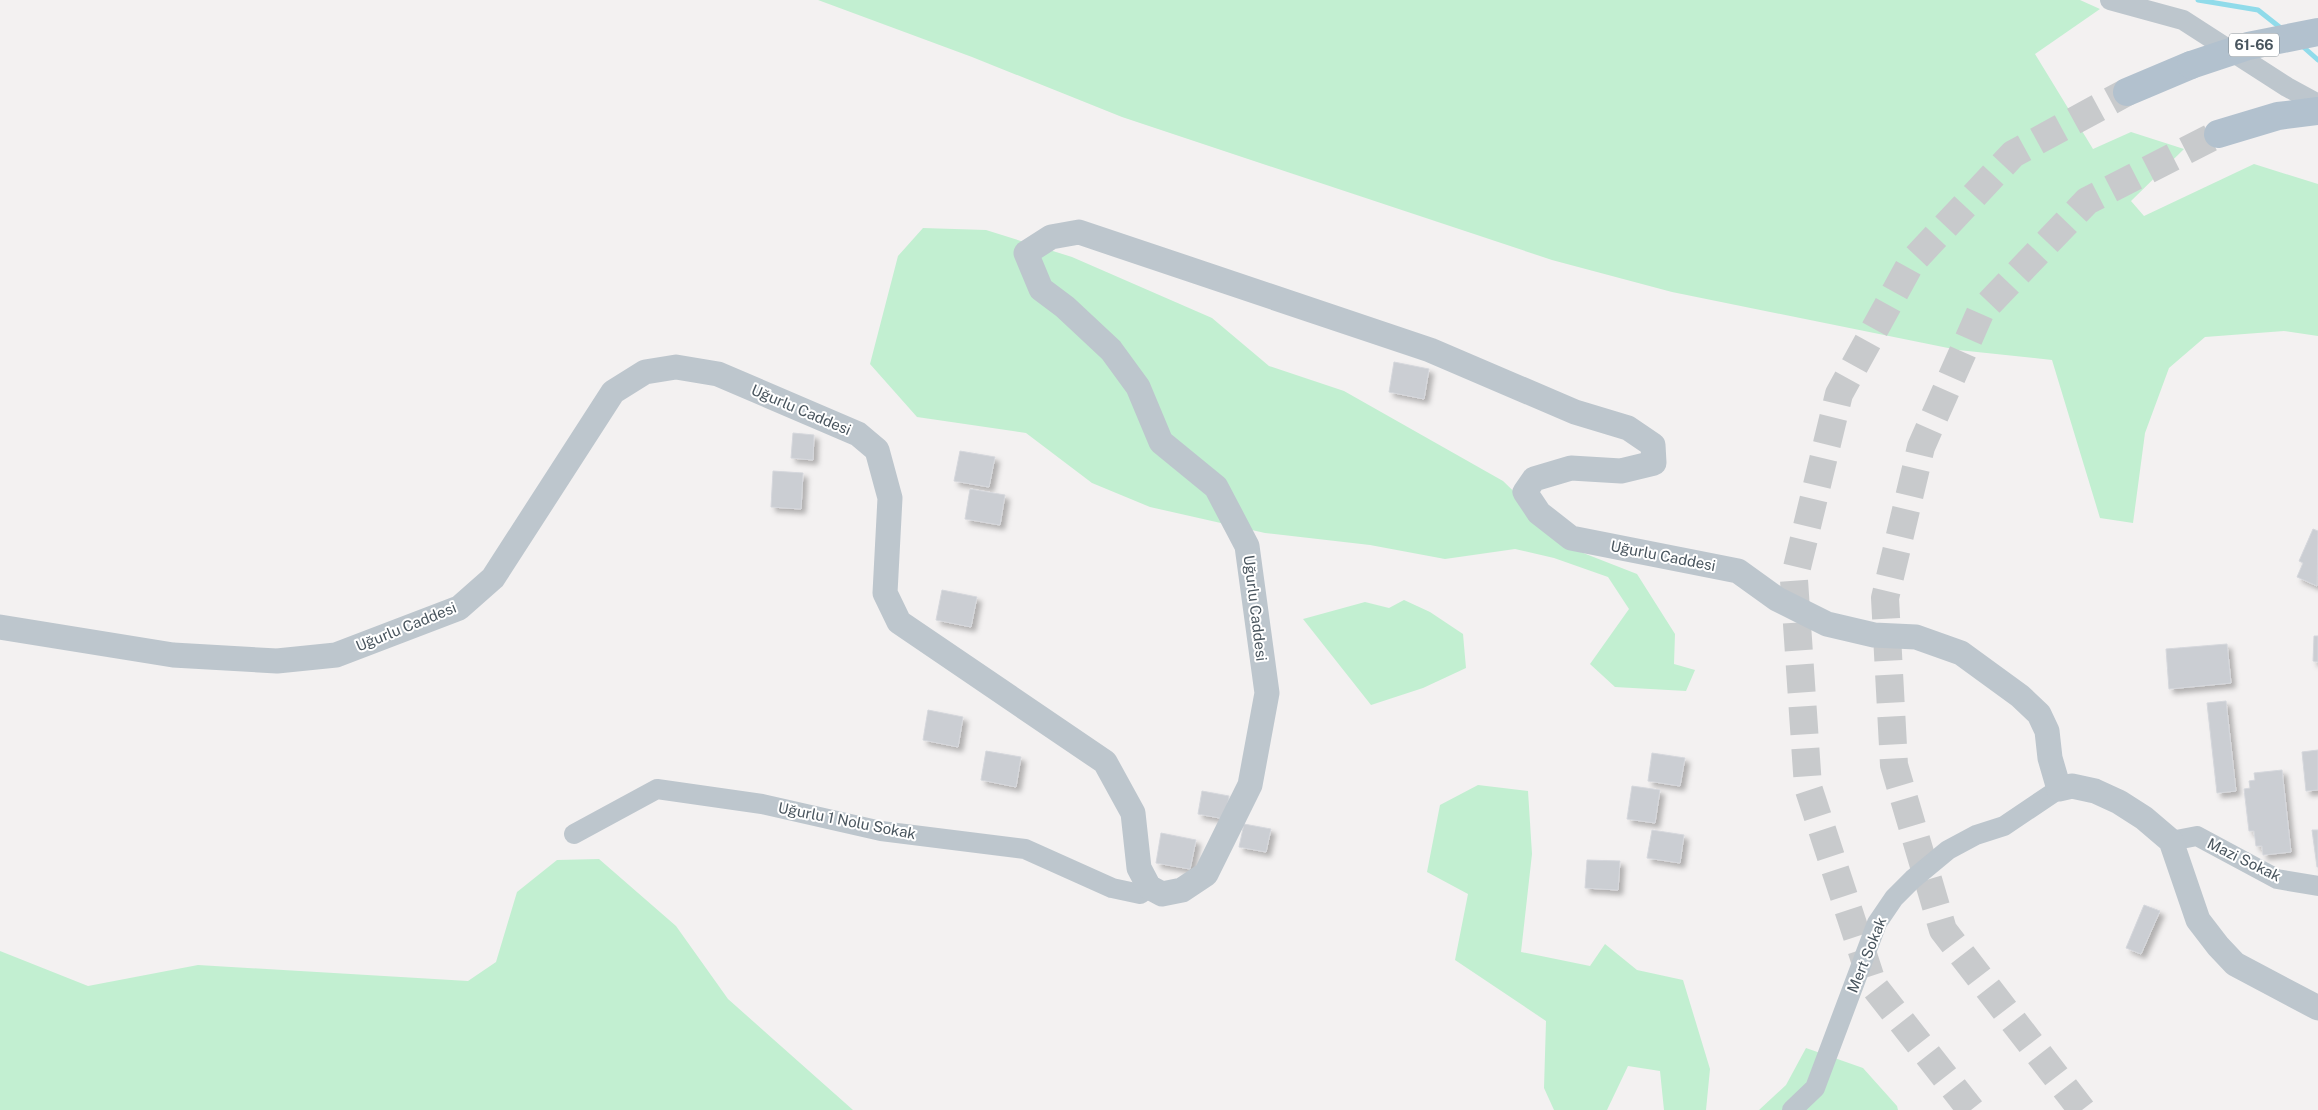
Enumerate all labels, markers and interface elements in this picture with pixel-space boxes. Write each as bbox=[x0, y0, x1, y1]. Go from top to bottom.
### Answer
road number: 61-66 bbox=[2229, 34, 2279, 56]
street label: Uğurlu Caddesi bbox=[749, 381, 854, 438]
street label: Uğurlu Caddesi bbox=[1609, 537, 1717, 574]
street label: Uğurlu Caddesi bbox=[1241, 554, 1270, 662]
street label: Uğurlu Caddesi bbox=[353, 599, 458, 654]
street label: Uğurlu 1 Nolu Sokak bbox=[777, 799, 918, 842]
street label: Mazi Sokak bbox=[2205, 834, 2284, 885]
street label: Mert Sokak bbox=[1844, 914, 1889, 995]

